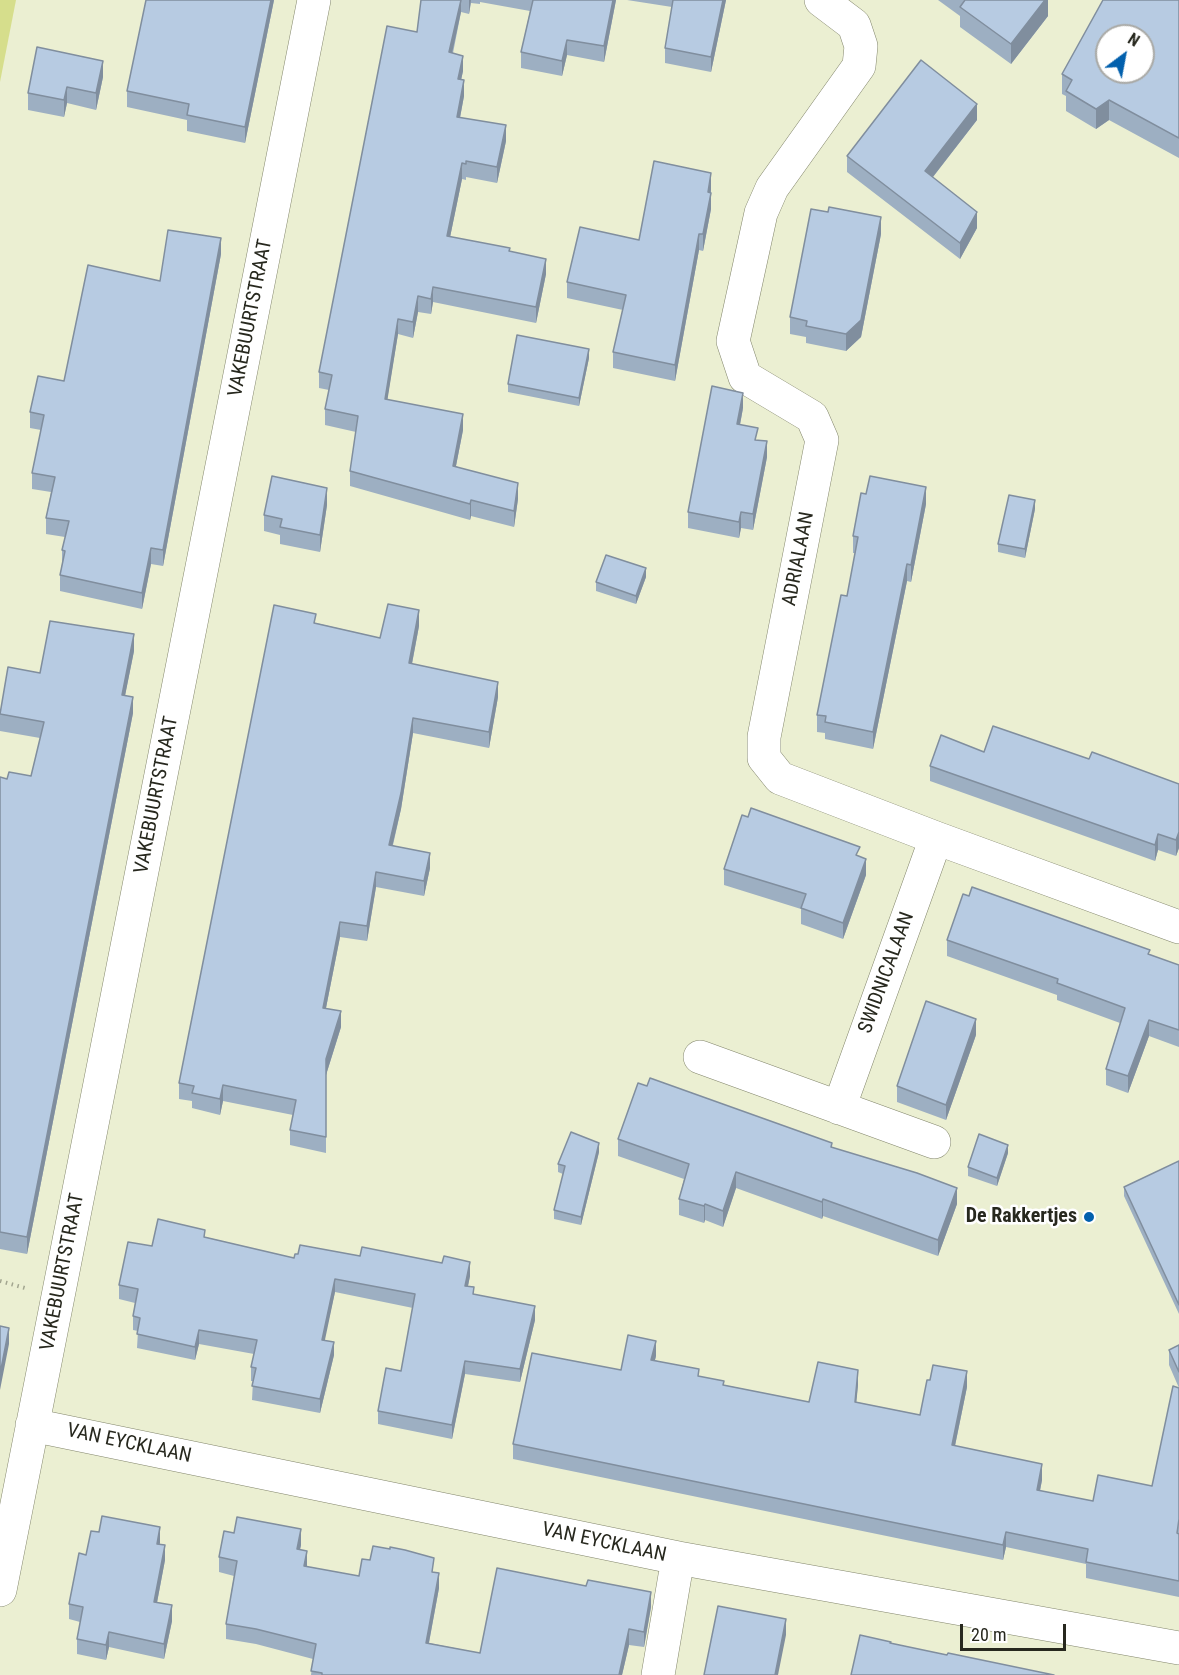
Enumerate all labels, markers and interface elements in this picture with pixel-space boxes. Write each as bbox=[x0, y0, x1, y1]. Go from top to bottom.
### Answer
north arrow bbox=[1095, 24, 1155, 84]
text: N bbox=[1125, 29, 1143, 51]
street label: VAKEBUURTSTRAAT bbox=[224, 237, 278, 399]
street label: ADRIALAAN bbox=[778, 510, 820, 608]
street label: VAKEBUURTSTRAAT bbox=[130, 714, 184, 876]
street label: SWIDNICALAAN bbox=[854, 909, 920, 1037]
street label: VAKEBUURTSTRAAT bbox=[36, 1191, 90, 1353]
place label: De Rakkertjes bbox=[966, 1205, 1077, 1229]
marker: De Rakkertjes bbox=[1082, 1210, 1096, 1224]
street label: VAN EYCKLAAN bbox=[65, 1419, 193, 1469]
street label: VAN EYCKLAAN bbox=[540, 1518, 668, 1568]
scale bar bbox=[963, 1612, 1070, 1650]
text: 20 m bbox=[971, 1624, 1006, 1645]

